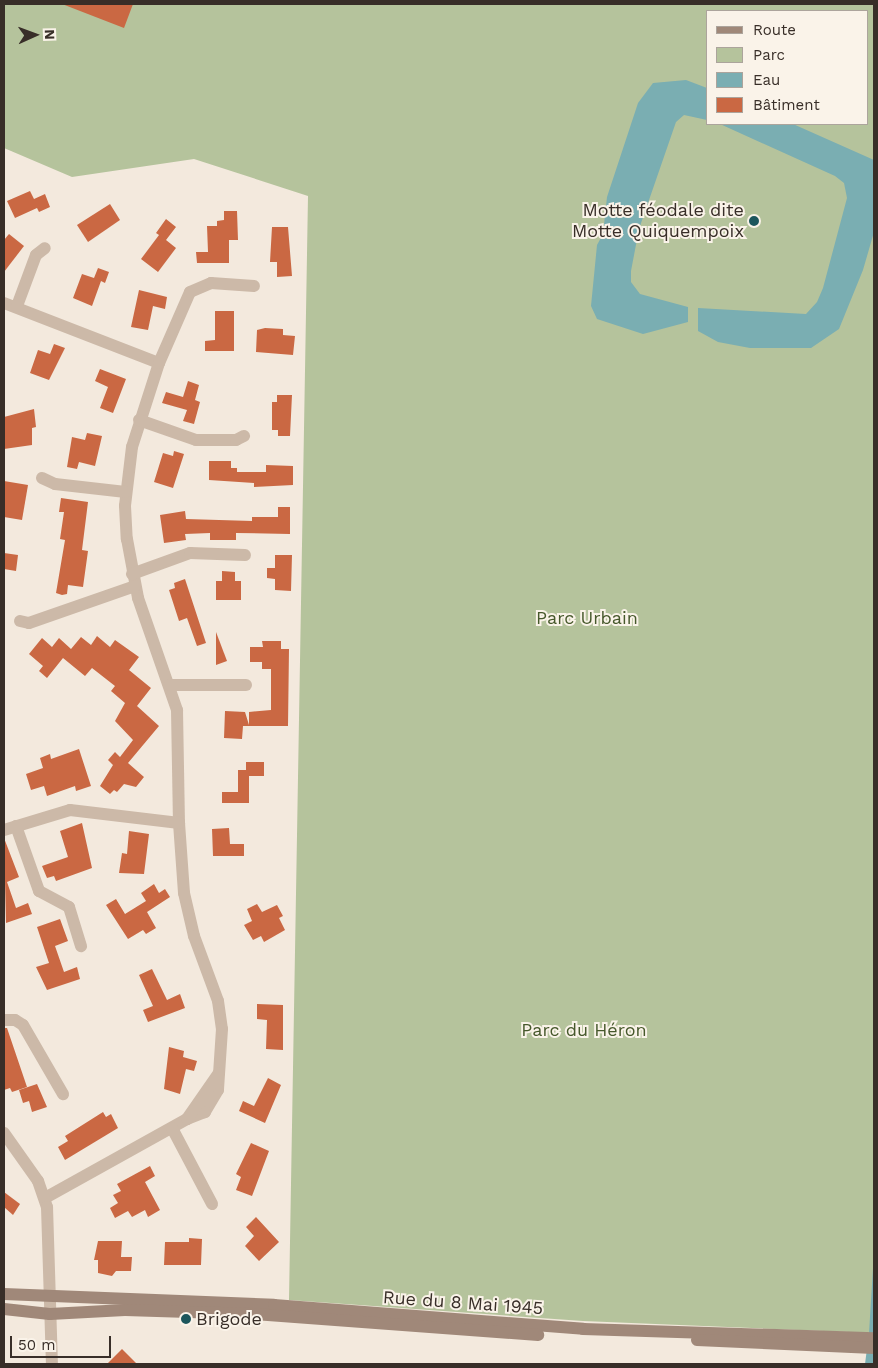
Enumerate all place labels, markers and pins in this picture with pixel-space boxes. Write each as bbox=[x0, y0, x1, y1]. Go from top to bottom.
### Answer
place label: Motte féodale dite Motte Quiquempoix bbox=[572, 200, 744, 242]
marker: Motte féodale dite Motte Quiquempoix bbox=[748, 215, 760, 227]
place label: Brigode bbox=[196, 1308, 262, 1330]
marker: Brigode bbox=[180, 1313, 192, 1325]

